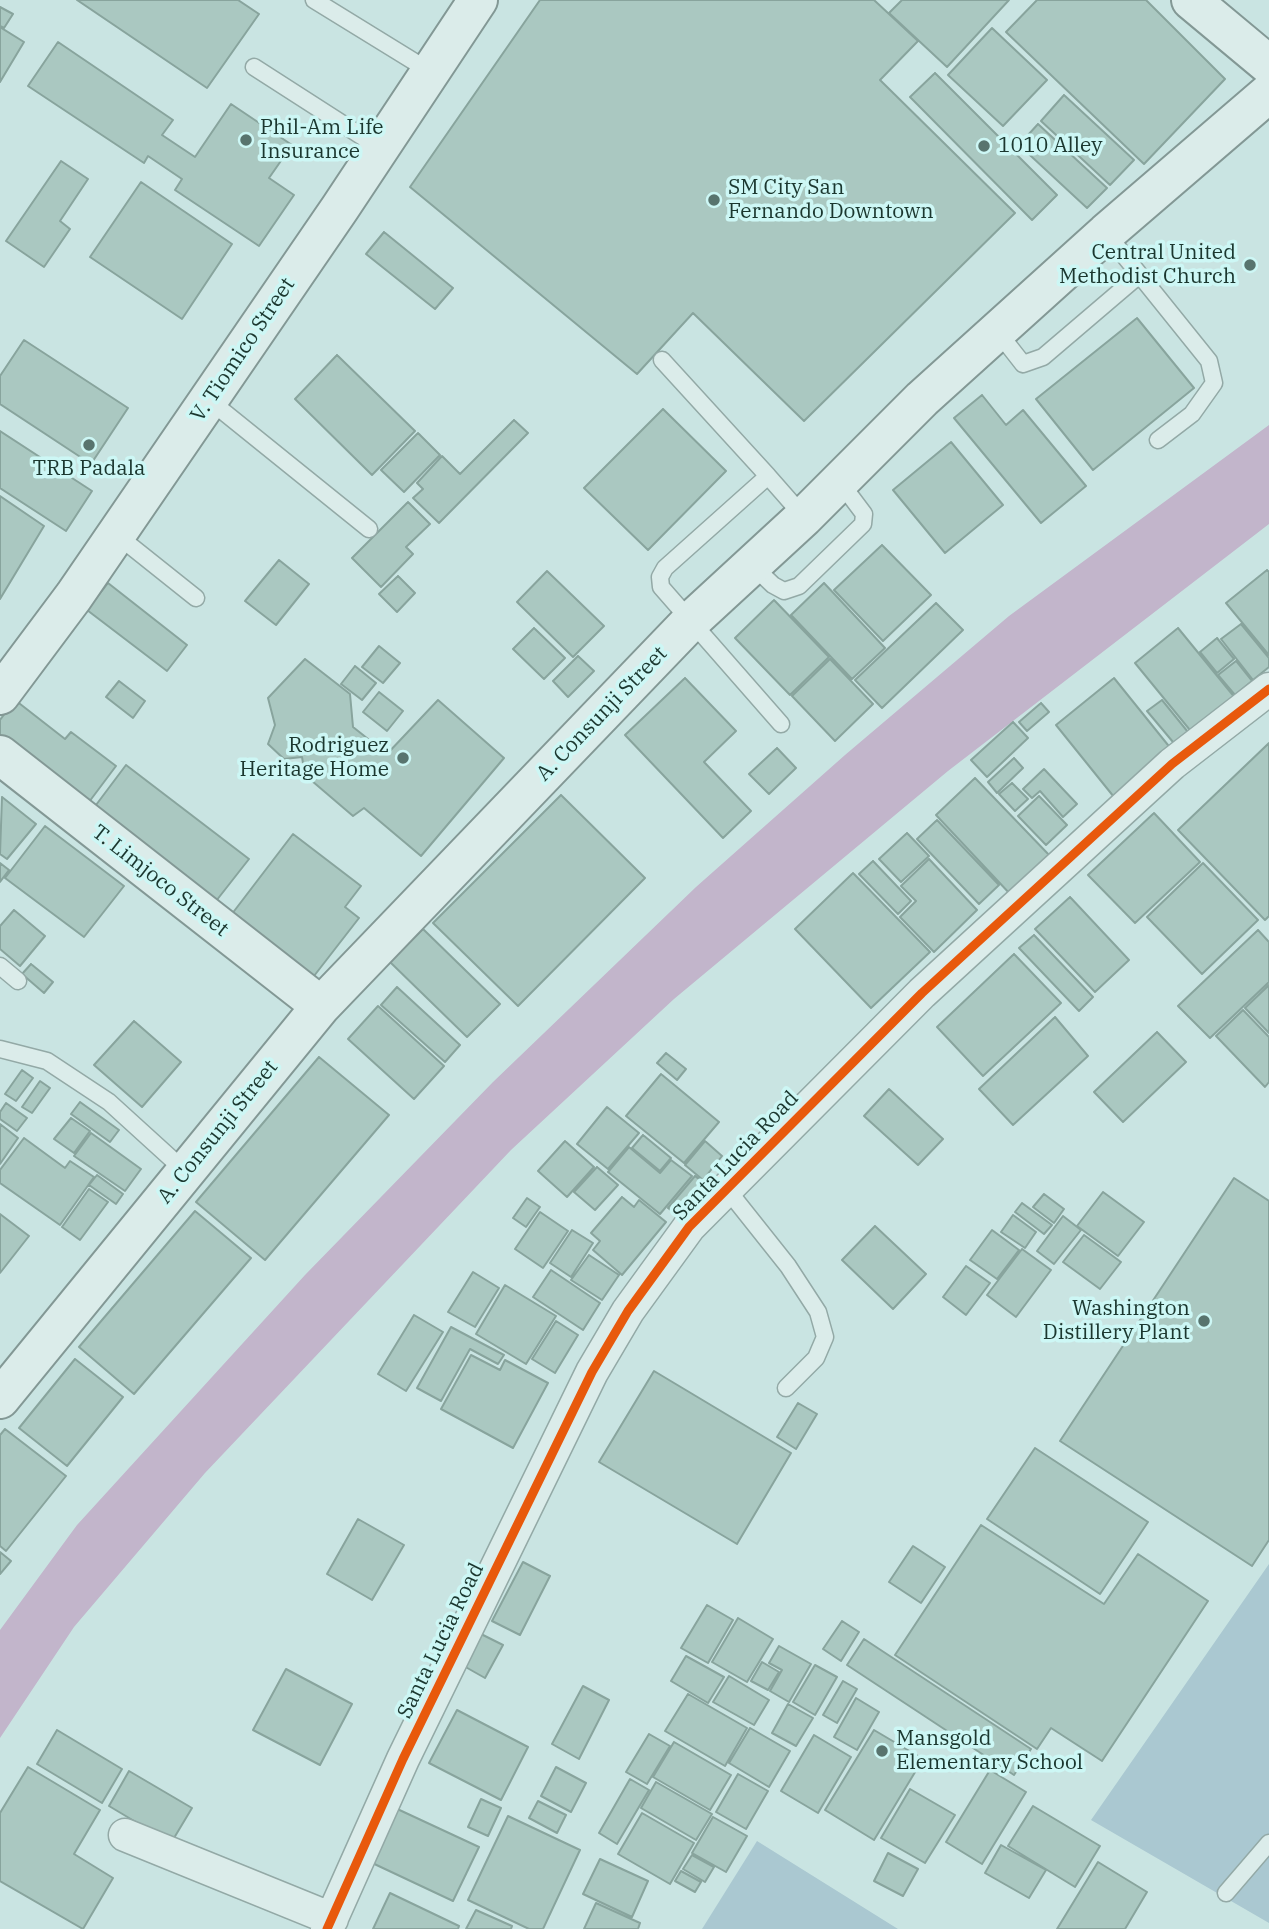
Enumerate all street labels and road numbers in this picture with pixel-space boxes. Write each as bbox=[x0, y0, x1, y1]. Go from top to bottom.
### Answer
street label: V. Tiomico Street bbox=[186, 273, 300, 427]
street label: A. Consunji Street bbox=[531, 641, 673, 787]
street label: T. Limjoco Street bbox=[87, 820, 233, 942]
street label: A. Consunji Street bbox=[152, 1055, 284, 1209]
street label: Santa Lucia Road bbox=[668, 1086, 804, 1226]
street label: Santa Lucia Road bbox=[392, 1559, 490, 1723]

